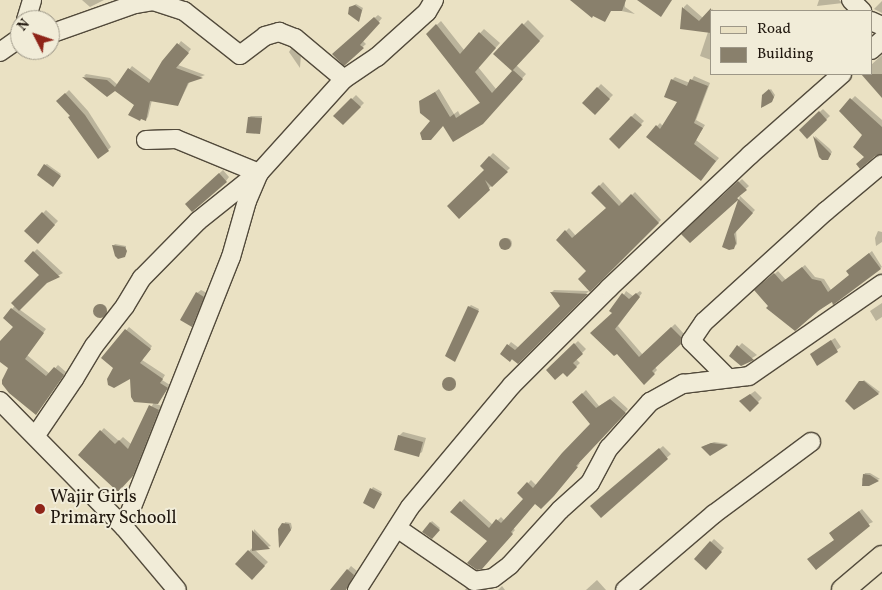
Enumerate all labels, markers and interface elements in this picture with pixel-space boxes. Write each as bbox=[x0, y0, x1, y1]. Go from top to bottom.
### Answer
north arrow bbox=[10, 10, 60, 60]
legend bbox=[710, 10, 872, 75]
text: N bbox=[14, 15, 35, 36]
text: Road bbox=[757, 19, 791, 40]
text: Building bbox=[757, 44, 813, 65]
place label: Wajir Girls Primary Schooll bbox=[50, 488, 177, 530]
marker: Wajir Girls Primary Schooll bbox=[34, 503, 46, 515]

